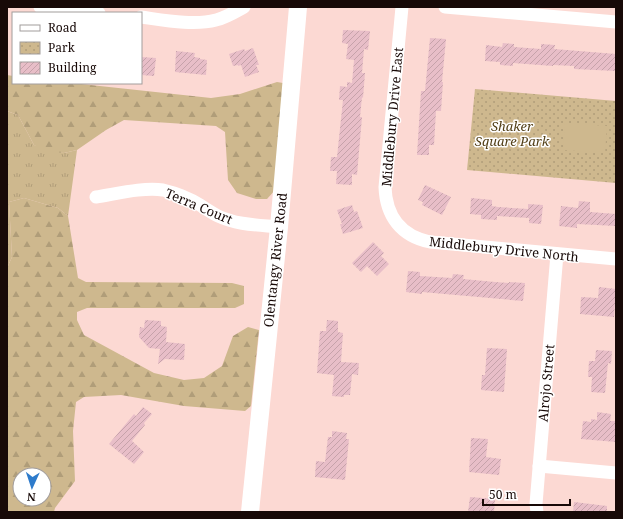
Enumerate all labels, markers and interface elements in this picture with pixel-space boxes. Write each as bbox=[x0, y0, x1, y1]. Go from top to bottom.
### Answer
legend bbox=[12, 12, 142, 84]
text: Road bbox=[48, 19, 78, 36]
text: Park bbox=[48, 39, 76, 56]
street label: Middlebury Drive East bbox=[377, 46, 407, 187]
text: Building bbox=[48, 59, 97, 76]
park label: Shaker Square Park bbox=[475, 117, 550, 150]
street label: Terra Court bbox=[163, 184, 236, 228]
street label: Olentangy River Road bbox=[259, 192, 291, 328]
street label: Middlebury Drive North bbox=[428, 232, 580, 266]
street label: Alrojo Street bbox=[534, 343, 558, 423]
north arrow bbox=[12, 467, 52, 507]
scale bar bbox=[483, 481, 570, 507]
text: 50 m bbox=[489, 486, 517, 503]
text: N bbox=[26, 490, 36, 505]

